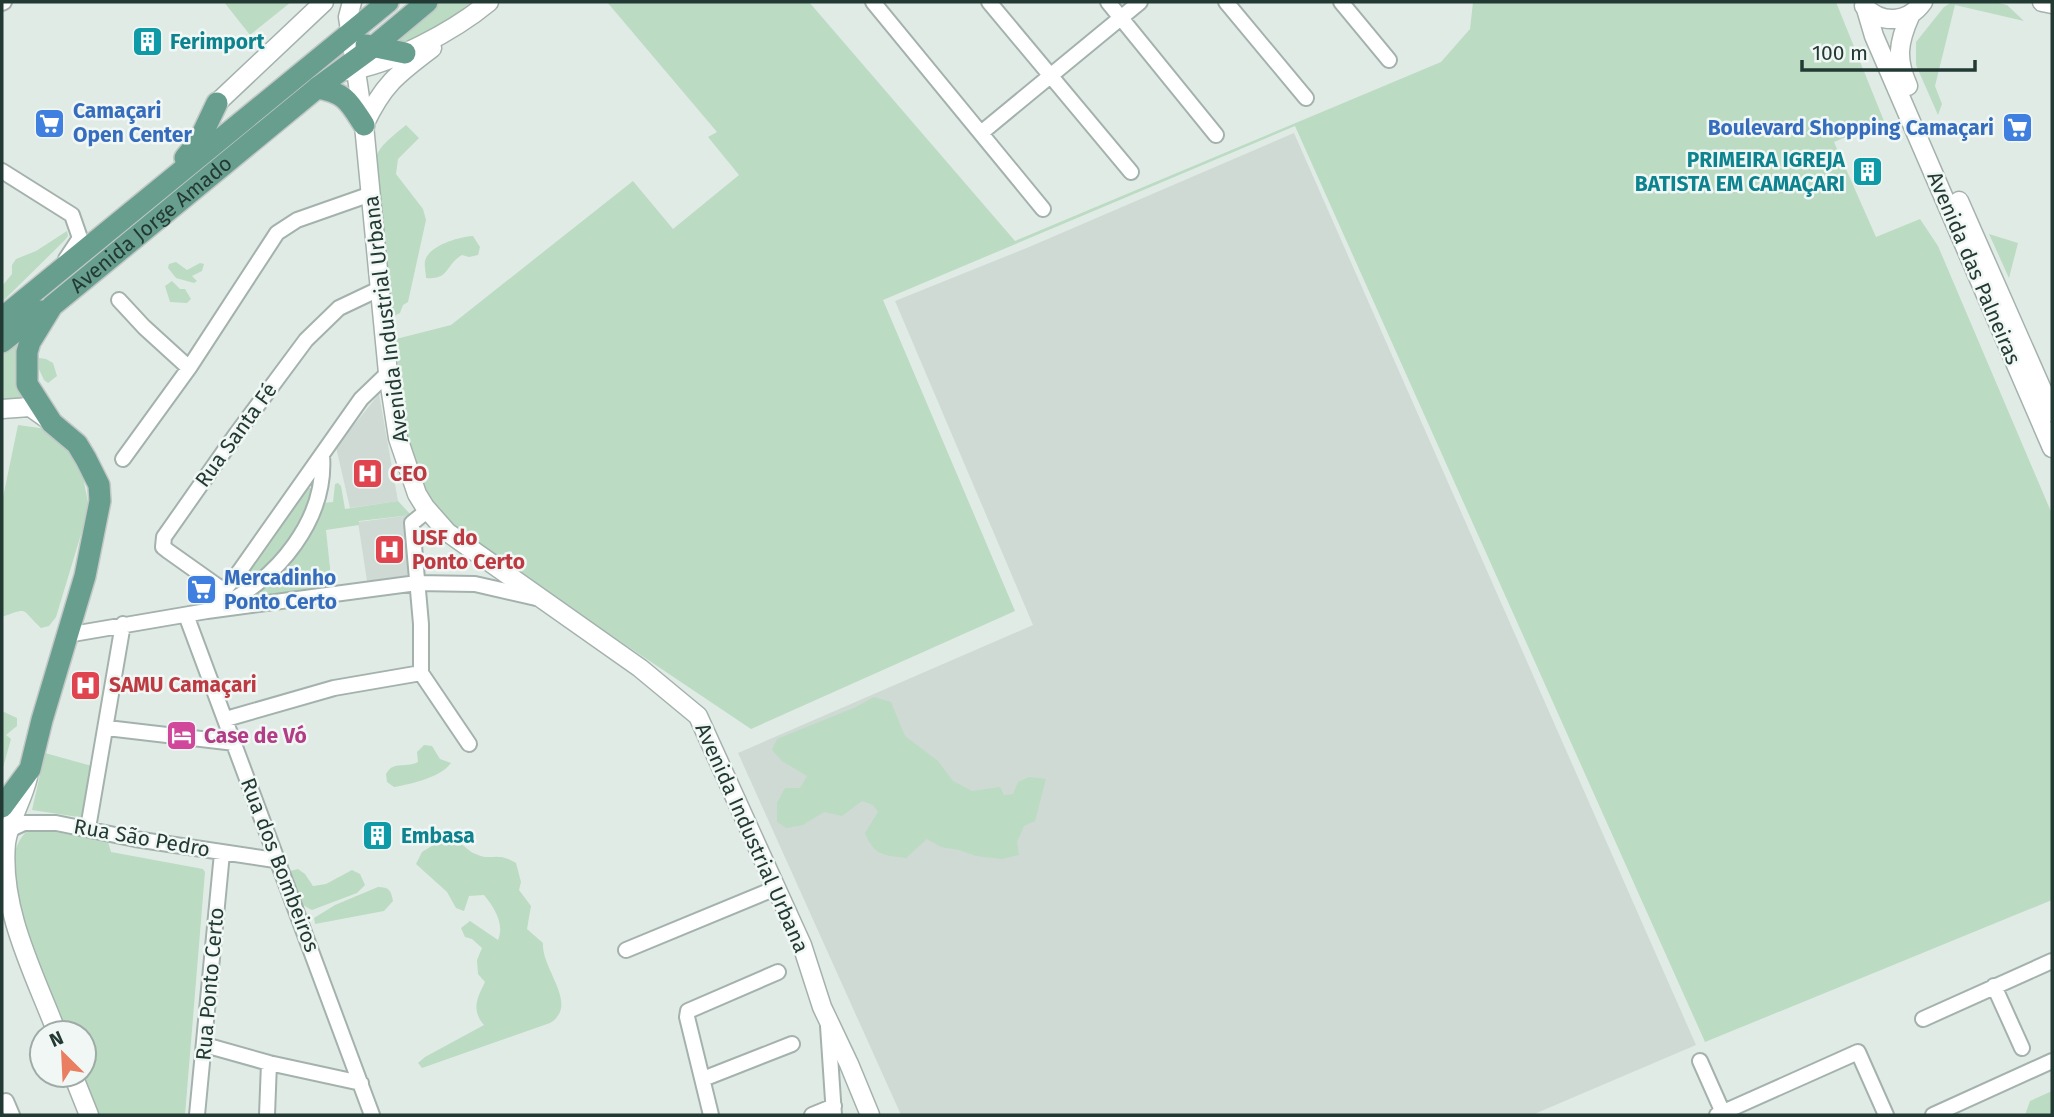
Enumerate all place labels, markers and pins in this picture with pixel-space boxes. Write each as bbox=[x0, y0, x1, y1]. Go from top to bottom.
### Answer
building icon: Ferimport bbox=[130, 25, 164, 59]
place label: Ferimport bbox=[170, 29, 265, 55]
place label: Camaçari Open Center bbox=[73, 98, 192, 148]
supermarket icon: Camaçari Open Center bbox=[33, 106, 67, 140]
supermarket icon: Boulevard Shopping Camaçari bbox=[2000, 111, 2034, 145]
place label: Boulevard Shopping Camaçari bbox=[1708, 115, 1994, 141]
place label: PRIMEIRA IGREJA BATISTA EM CAMAÇARI bbox=[1635, 147, 1846, 197]
building icon: PRIMEIRA IGREJA BATISTA EM CAMAÇARI bbox=[1851, 155, 1885, 189]
hospital icon: CEO bbox=[350, 457, 384, 491]
place label: CEO bbox=[390, 461, 427, 487]
place label: USF do Ponto Certo bbox=[412, 525, 525, 575]
hospital icon: USF do Ponto Certo bbox=[372, 533, 406, 567]
place label: Mercadinho Ponto Certo bbox=[224, 565, 337, 615]
supermarket icon: Mercadinho Ponto Certo bbox=[184, 573, 218, 607]
hospital icon: SAMU Camaçari bbox=[69, 668, 103, 702]
place label: SAMU Camaçari bbox=[109, 672, 257, 698]
hotel icon: Case de Vó bbox=[164, 719, 198, 753]
place label: Case de Vó bbox=[204, 723, 307, 749]
building icon: Embasa bbox=[361, 819, 395, 853]
place label: Embasa bbox=[401, 823, 475, 849]

